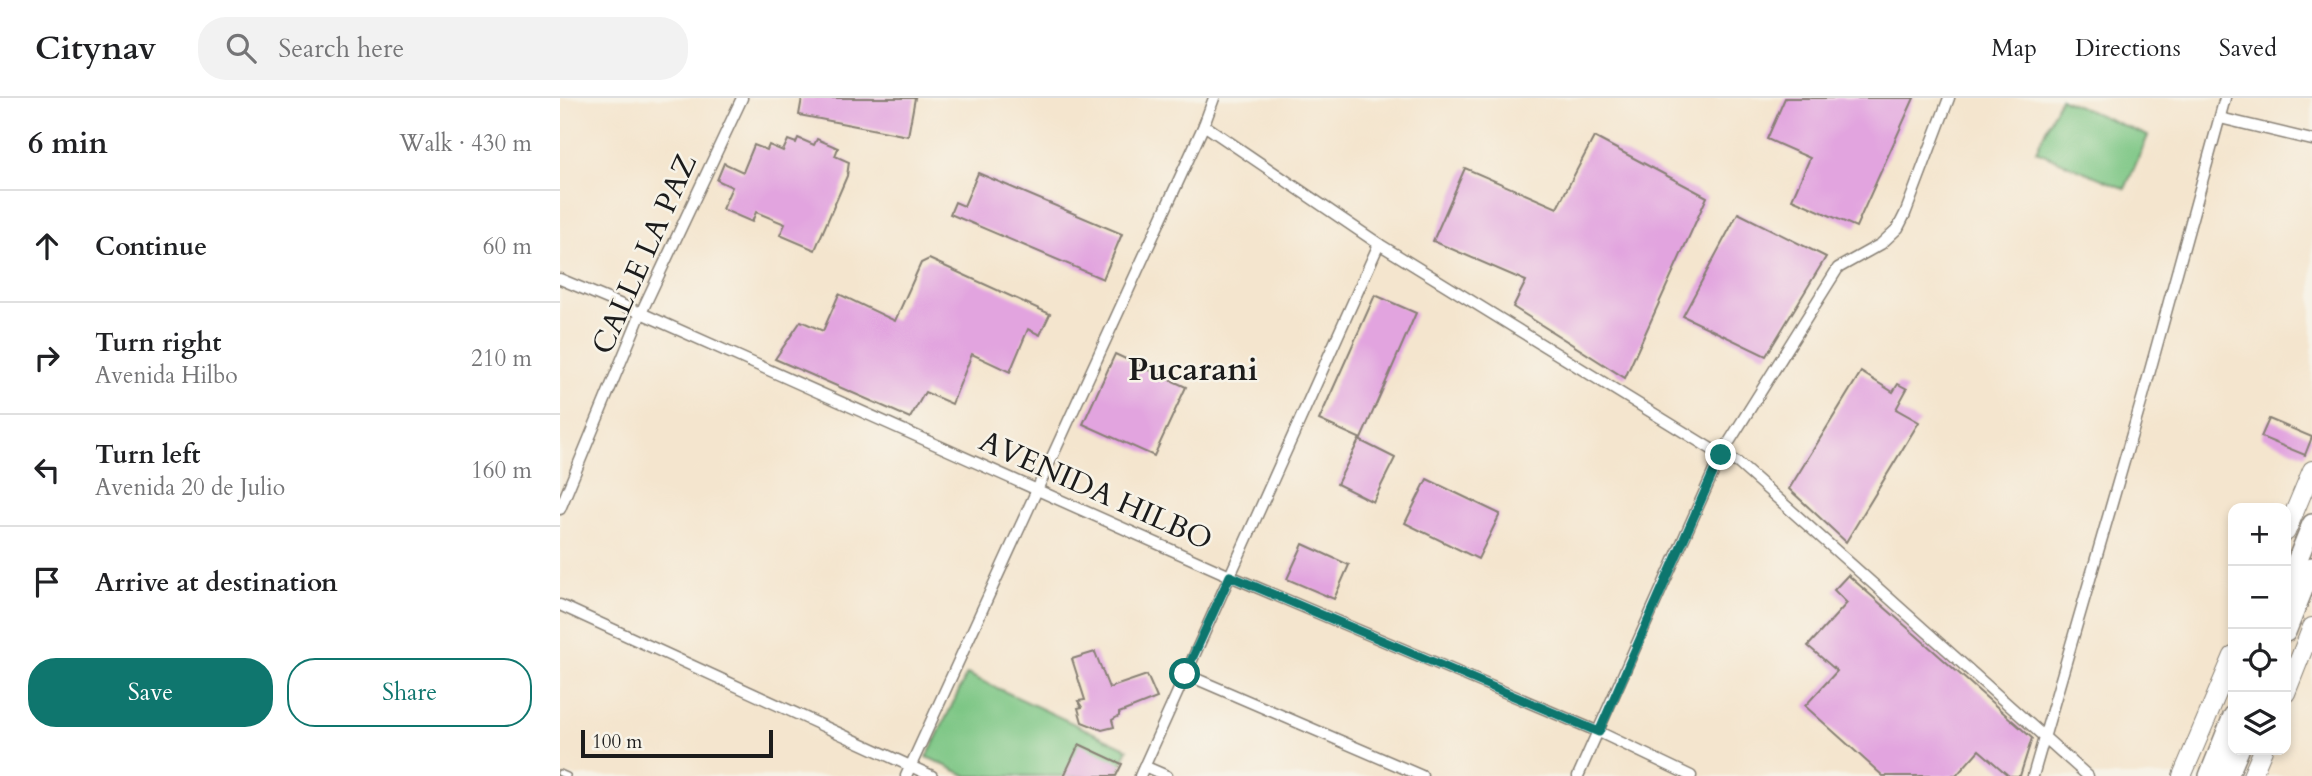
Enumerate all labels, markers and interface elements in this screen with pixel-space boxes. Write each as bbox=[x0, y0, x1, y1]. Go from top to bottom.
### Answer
search box bbox=[198, 17, 688, 80]
text: Citynav bbox=[35, 26, 156, 71]
icon: search bbox=[222, 29, 260, 67]
text: Search here bbox=[278, 31, 404, 66]
text: Map bbox=[1991, 32, 2037, 65]
text: Directions bbox=[2075, 32, 2181, 65]
text: Saved bbox=[2219, 32, 2277, 65]
text: 6 min bbox=[28, 123, 108, 164]
text: Walk · 430 m bbox=[399, 128, 532, 159]
street label: CALLE LA PAZ bbox=[582, 148, 707, 361]
icon: ahead bbox=[28, 227, 66, 265]
text: Continue bbox=[95, 229, 207, 264]
text: 60 m bbox=[483, 231, 532, 262]
text: Turn right bbox=[95, 325, 222, 360]
icon: right bbox=[28, 339, 66, 377]
text: 210 m bbox=[471, 343, 532, 374]
district label: Pucarani bbox=[1128, 348, 1258, 392]
text: Avenida Hilbo bbox=[95, 360, 238, 391]
street label: AVENIDA HILBO bbox=[973, 421, 1219, 560]
text: Turn left bbox=[95, 437, 200, 472]
route end bbox=[1705, 439, 1736, 470]
icon: left bbox=[28, 451, 66, 489]
text: 160 m bbox=[471, 455, 532, 486]
text: Avenida 20 de Julio bbox=[95, 472, 285, 503]
map controls bbox=[2228, 503, 2291, 755]
button: + bbox=[2228, 503, 2291, 566]
icon: arrive bbox=[28, 563, 66, 601]
text: Arrive at destination bbox=[95, 565, 338, 600]
button: − bbox=[2228, 566, 2291, 629]
button: locate bbox=[2228, 629, 2291, 692]
button: Save bbox=[28, 658, 273, 727]
button: Share bbox=[287, 658, 532, 727]
route start bbox=[1169, 658, 1200, 689]
button: layers bbox=[2228, 692, 2291, 755]
scale bar bbox=[581, 727, 774, 759]
text: 100 m bbox=[592, 729, 642, 755]

